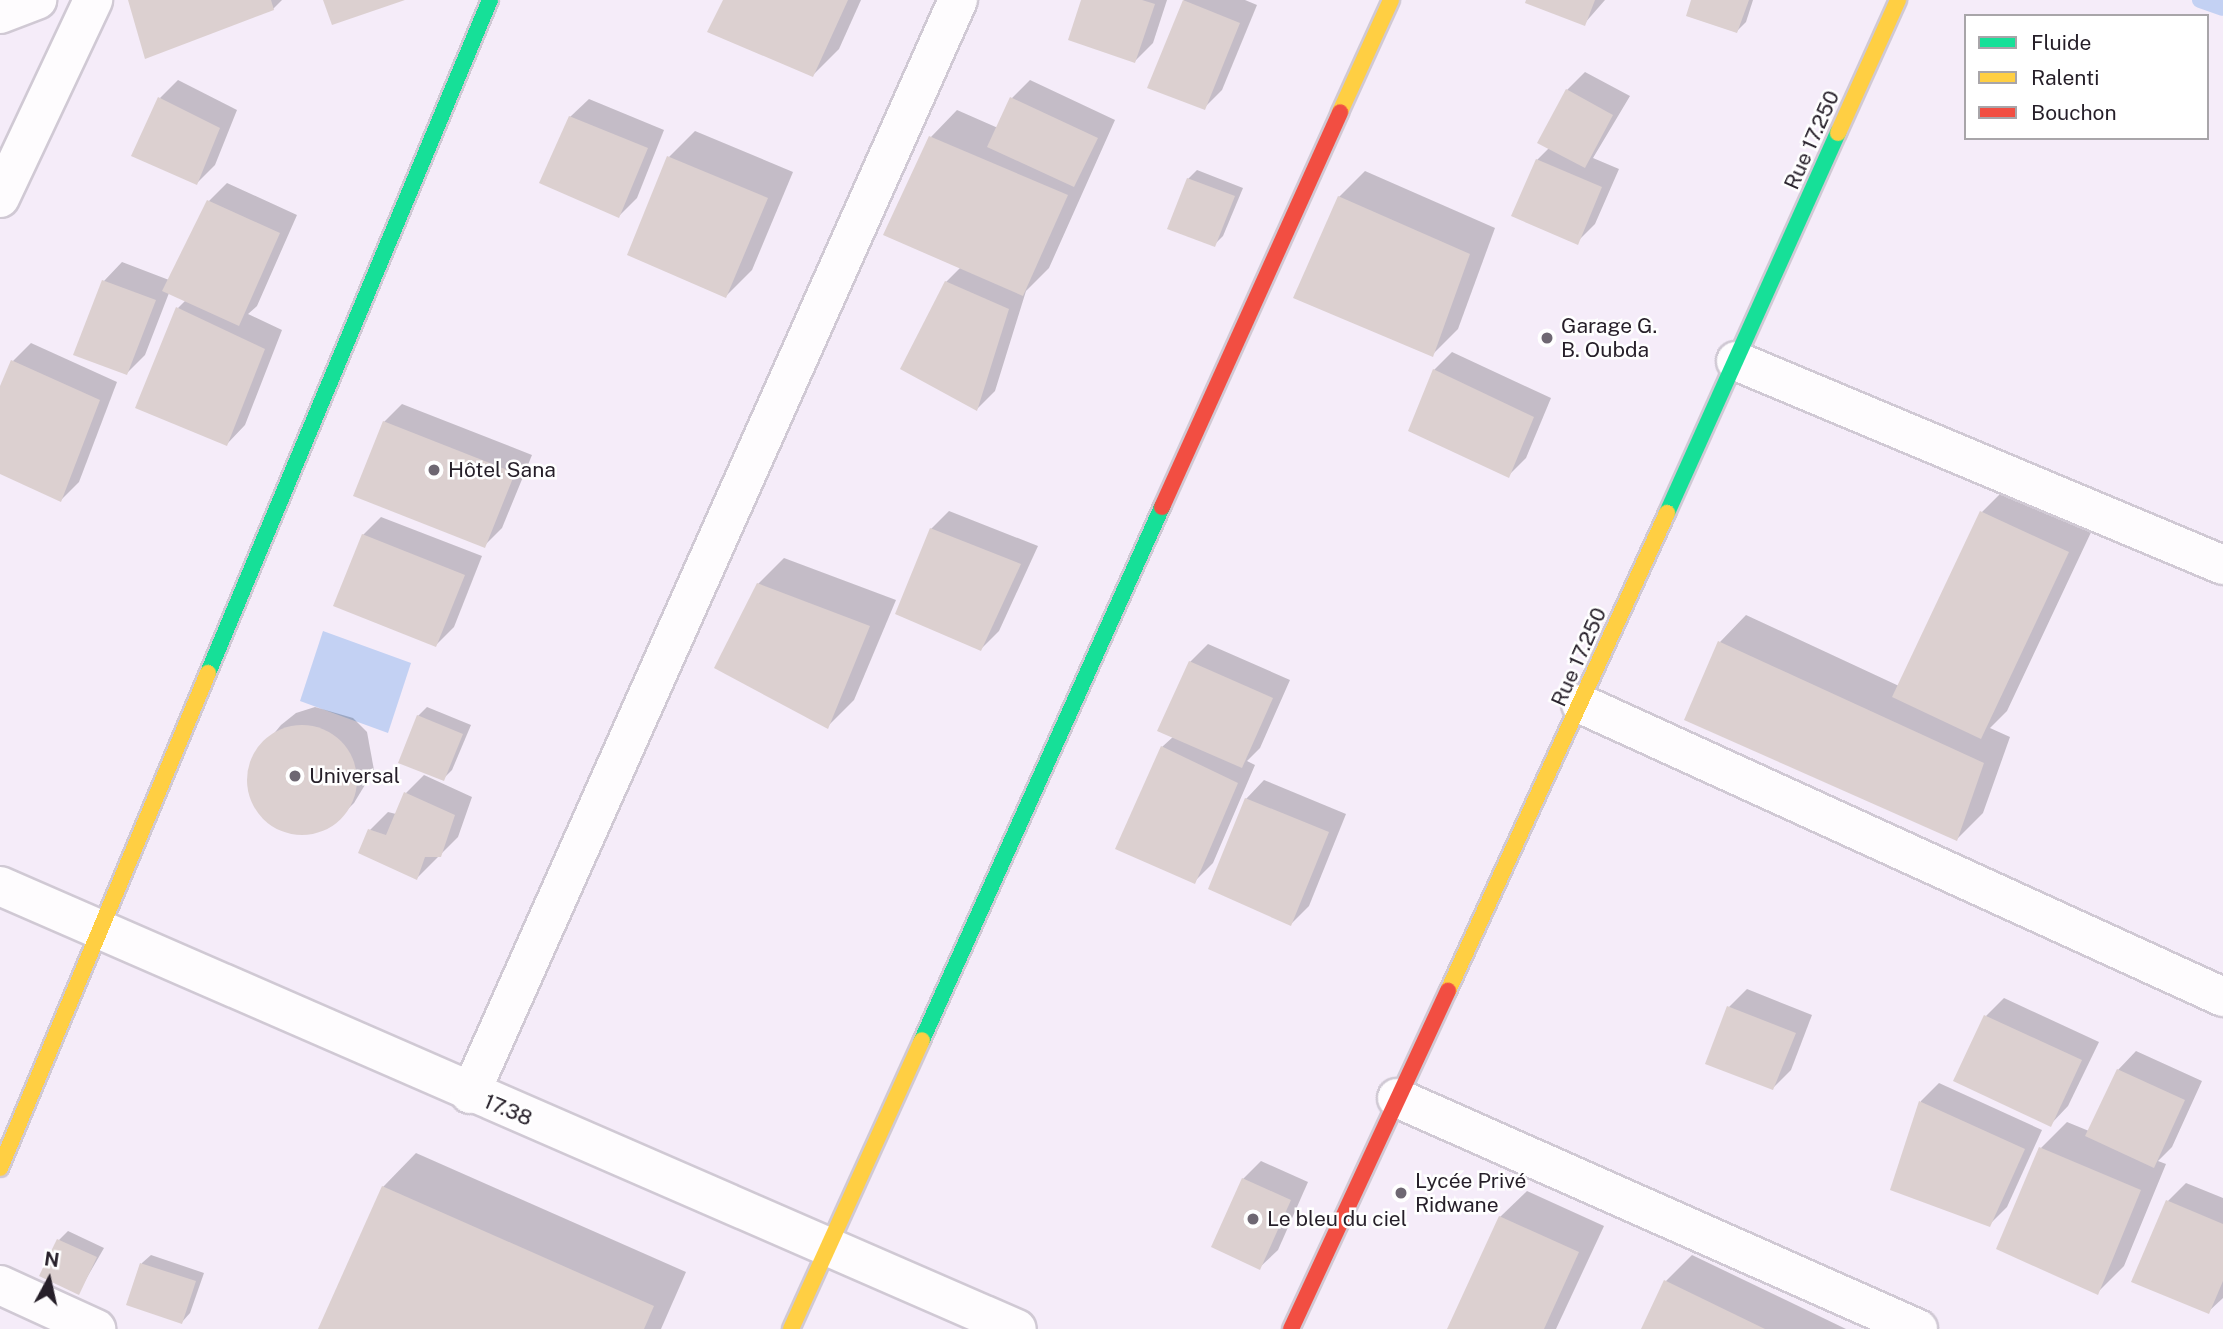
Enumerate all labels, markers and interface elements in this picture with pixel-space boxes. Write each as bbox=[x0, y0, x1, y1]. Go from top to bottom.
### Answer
legend bbox=[1964, 14, 2209, 140]
text: Fluide bbox=[2031, 30, 2091, 55]
text: Ralenti bbox=[2031, 65, 2099, 90]
street label: Rue 17.250 bbox=[1779, 87, 1845, 193]
text: Bouchon bbox=[2031, 100, 2117, 125]
place label: Garage G. B. Oubda bbox=[1561, 313, 1657, 363]
marker: Garage G. B. Oubda bbox=[1539, 330, 1555, 346]
place label: Hôtel Sana bbox=[448, 457, 556, 483]
marker: Hôtel Sana bbox=[426, 462, 442, 478]
street label: Rue 17.250 bbox=[1546, 604, 1612, 710]
place label: Universal bbox=[309, 763, 400, 789]
marker: Universal bbox=[287, 768, 303, 784]
street label: 17.38 bbox=[480, 1089, 536, 1131]
place label: Lycée Privé Ridwane bbox=[1415, 1168, 1527, 1218]
marker: Lycée Privé Ridwane bbox=[1393, 1185, 1409, 1201]
place label: Le bleu du ciel bbox=[1267, 1206, 1408, 1232]
marker: Le bleu du ciel bbox=[1245, 1211, 1261, 1227]
north arrow bbox=[14, 1245, 84, 1315]
text: N bbox=[43, 1247, 61, 1271]

